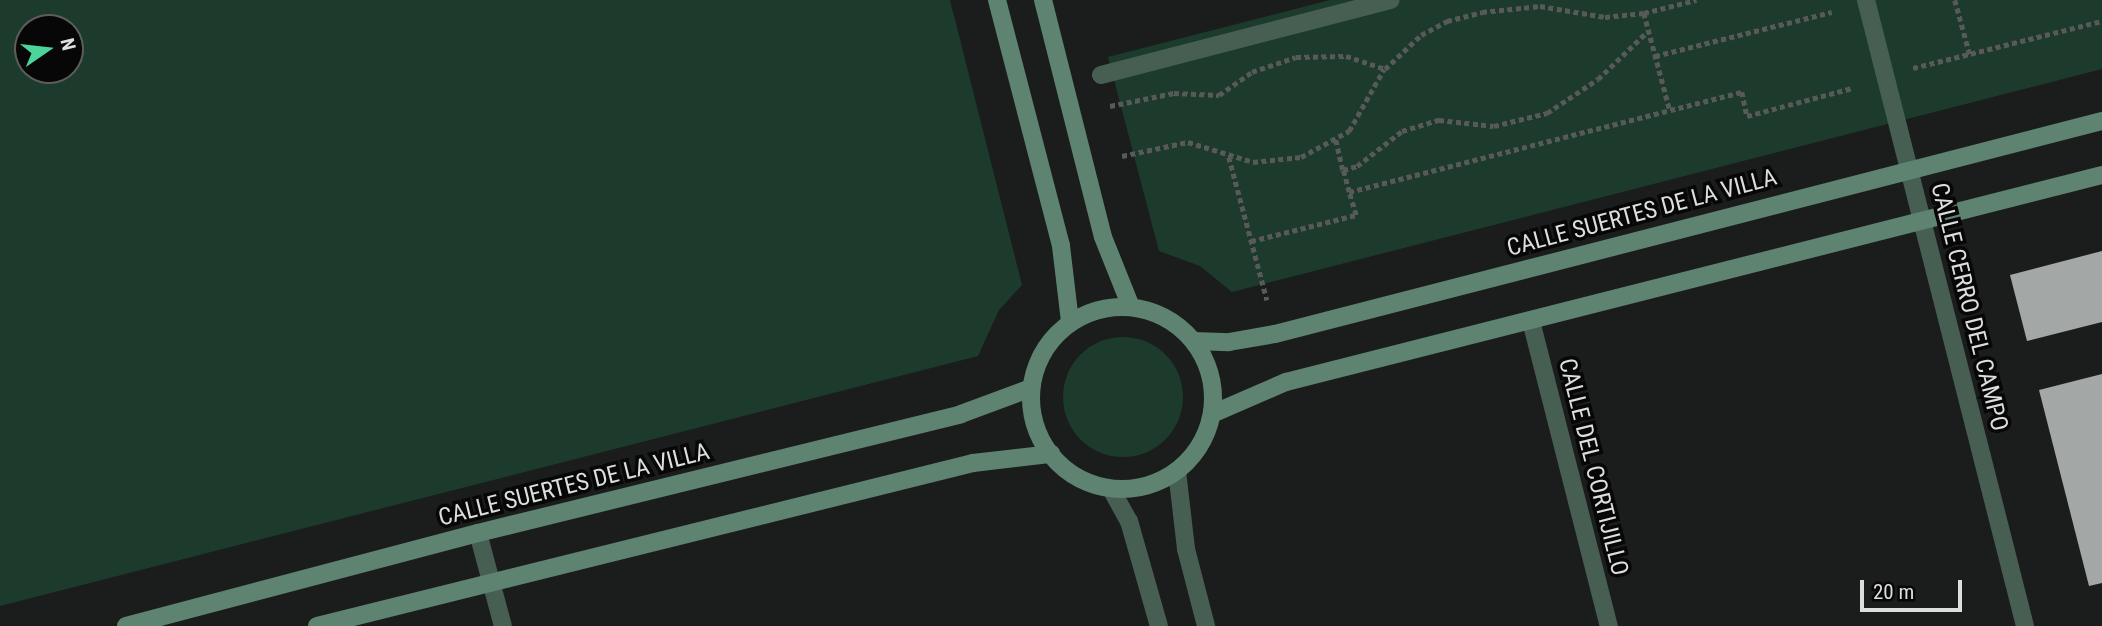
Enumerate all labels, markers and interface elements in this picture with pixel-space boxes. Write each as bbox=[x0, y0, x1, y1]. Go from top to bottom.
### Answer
north arrow bbox=[14, 14, 84, 84]
text: N bbox=[55, 36, 80, 53]
street label: CALLE SUERTES DE LA VILLA bbox=[1504, 163, 1780, 263]
street label: CALLE CERRO DEL CAMPO bbox=[1924, 180, 2014, 434]
street label: CALLE DEL CORTIJILLO bbox=[1552, 355, 1634, 579]
street label: CALLE SUERTES DE LA VILLA bbox=[436, 437, 712, 533]
scale bar bbox=[1864, 566, 1966, 610]
text: 20 m bbox=[1873, 580, 1914, 604]

